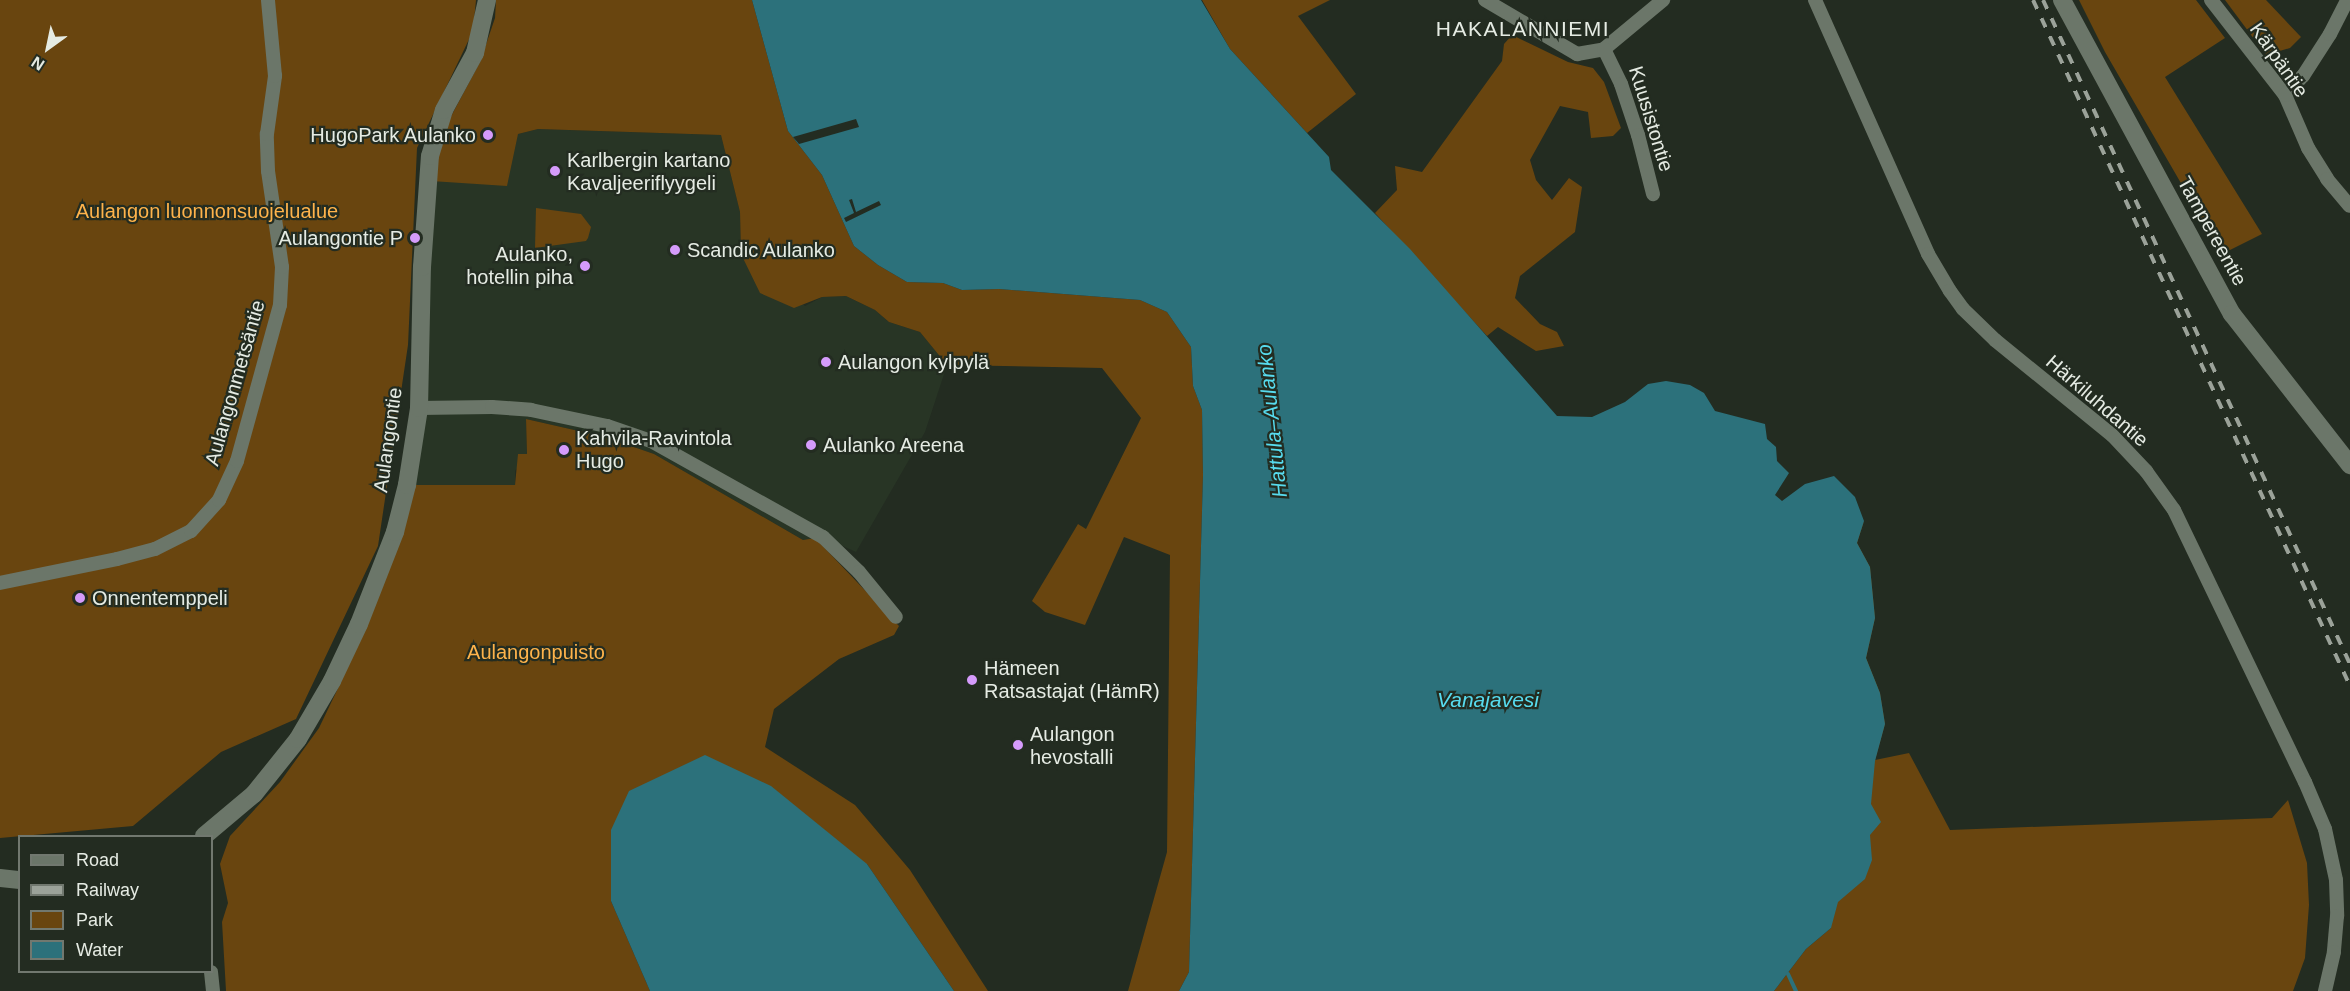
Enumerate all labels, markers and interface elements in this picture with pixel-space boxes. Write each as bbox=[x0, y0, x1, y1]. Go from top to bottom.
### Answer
district label: HAKALANNIEMI bbox=[1436, 16, 1610, 42]
north arrow bbox=[18, 18, 78, 78]
street label: Kärpäntie bbox=[2245, 18, 2313, 102]
text: N bbox=[28, 53, 47, 74]
street label: Kuusistontie bbox=[1624, 63, 1678, 175]
place label: HugoPark Aulanko bbox=[309, 123, 476, 147]
marker: HugoPark Aulanko bbox=[481, 128, 495, 142]
place label: Karlbergin kartano Kavaljeeriflyygeli bbox=[567, 148, 730, 195]
marker: Karlbergin kartano Kavaljeeriflyygeli bbox=[548, 164, 562, 178]
street label: Tampereentie bbox=[2172, 172, 2252, 290]
park label: Aulangon luonnonsuojelualue bbox=[76, 199, 338, 223]
place label: Aulangontie P bbox=[278, 226, 403, 250]
marker: Aulangontie P bbox=[408, 231, 422, 245]
place label: Scandic Aulanko bbox=[687, 238, 836, 262]
place label: Aulanko, hotellin piha bbox=[466, 243, 573, 290]
marker: Scandic Aulanko bbox=[668, 243, 682, 257]
marker: Aulanko, hotellin piha bbox=[578, 259, 592, 273]
street label: Aulangonmetsäntie bbox=[200, 297, 270, 469]
water label: Hattula–Aulanko bbox=[1251, 343, 1293, 499]
place label: Aulangon kylpylä bbox=[838, 350, 989, 374]
street label: Härkiluhdantie bbox=[2041, 350, 2153, 452]
marker: Aulangon kylpylä bbox=[819, 355, 833, 369]
street label: Aulangontie bbox=[369, 386, 407, 494]
place label: Kahvila-Ravintola Hugo bbox=[576, 426, 732, 473]
place label: Aulanko Areena bbox=[823, 433, 965, 457]
marker: Aulanko Areena bbox=[804, 438, 818, 452]
marker: Kahvila-Ravintola Hugo bbox=[557, 443, 571, 457]
place label: Onnentemppeli bbox=[92, 586, 228, 610]
marker: Onnentemppeli bbox=[73, 591, 87, 605]
park label: Aulangonpuisto bbox=[467, 640, 605, 664]
place label: Hämeen Ratsastajat (HämR) bbox=[984, 656, 1160, 703]
marker: Hämeen Ratsastajat (HämR) bbox=[965, 673, 979, 687]
water label: Vanajavesi bbox=[1437, 687, 1539, 713]
place label: Aulangon hevostalli bbox=[1030, 722, 1115, 769]
marker: Aulangon hevostalli bbox=[1011, 738, 1025, 752]
legend bbox=[18, 835, 213, 973]
text: Road bbox=[76, 850, 119, 870]
text: Railway bbox=[76, 880, 139, 900]
text: Park bbox=[76, 910, 113, 930]
text: Water bbox=[76, 940, 123, 960]

